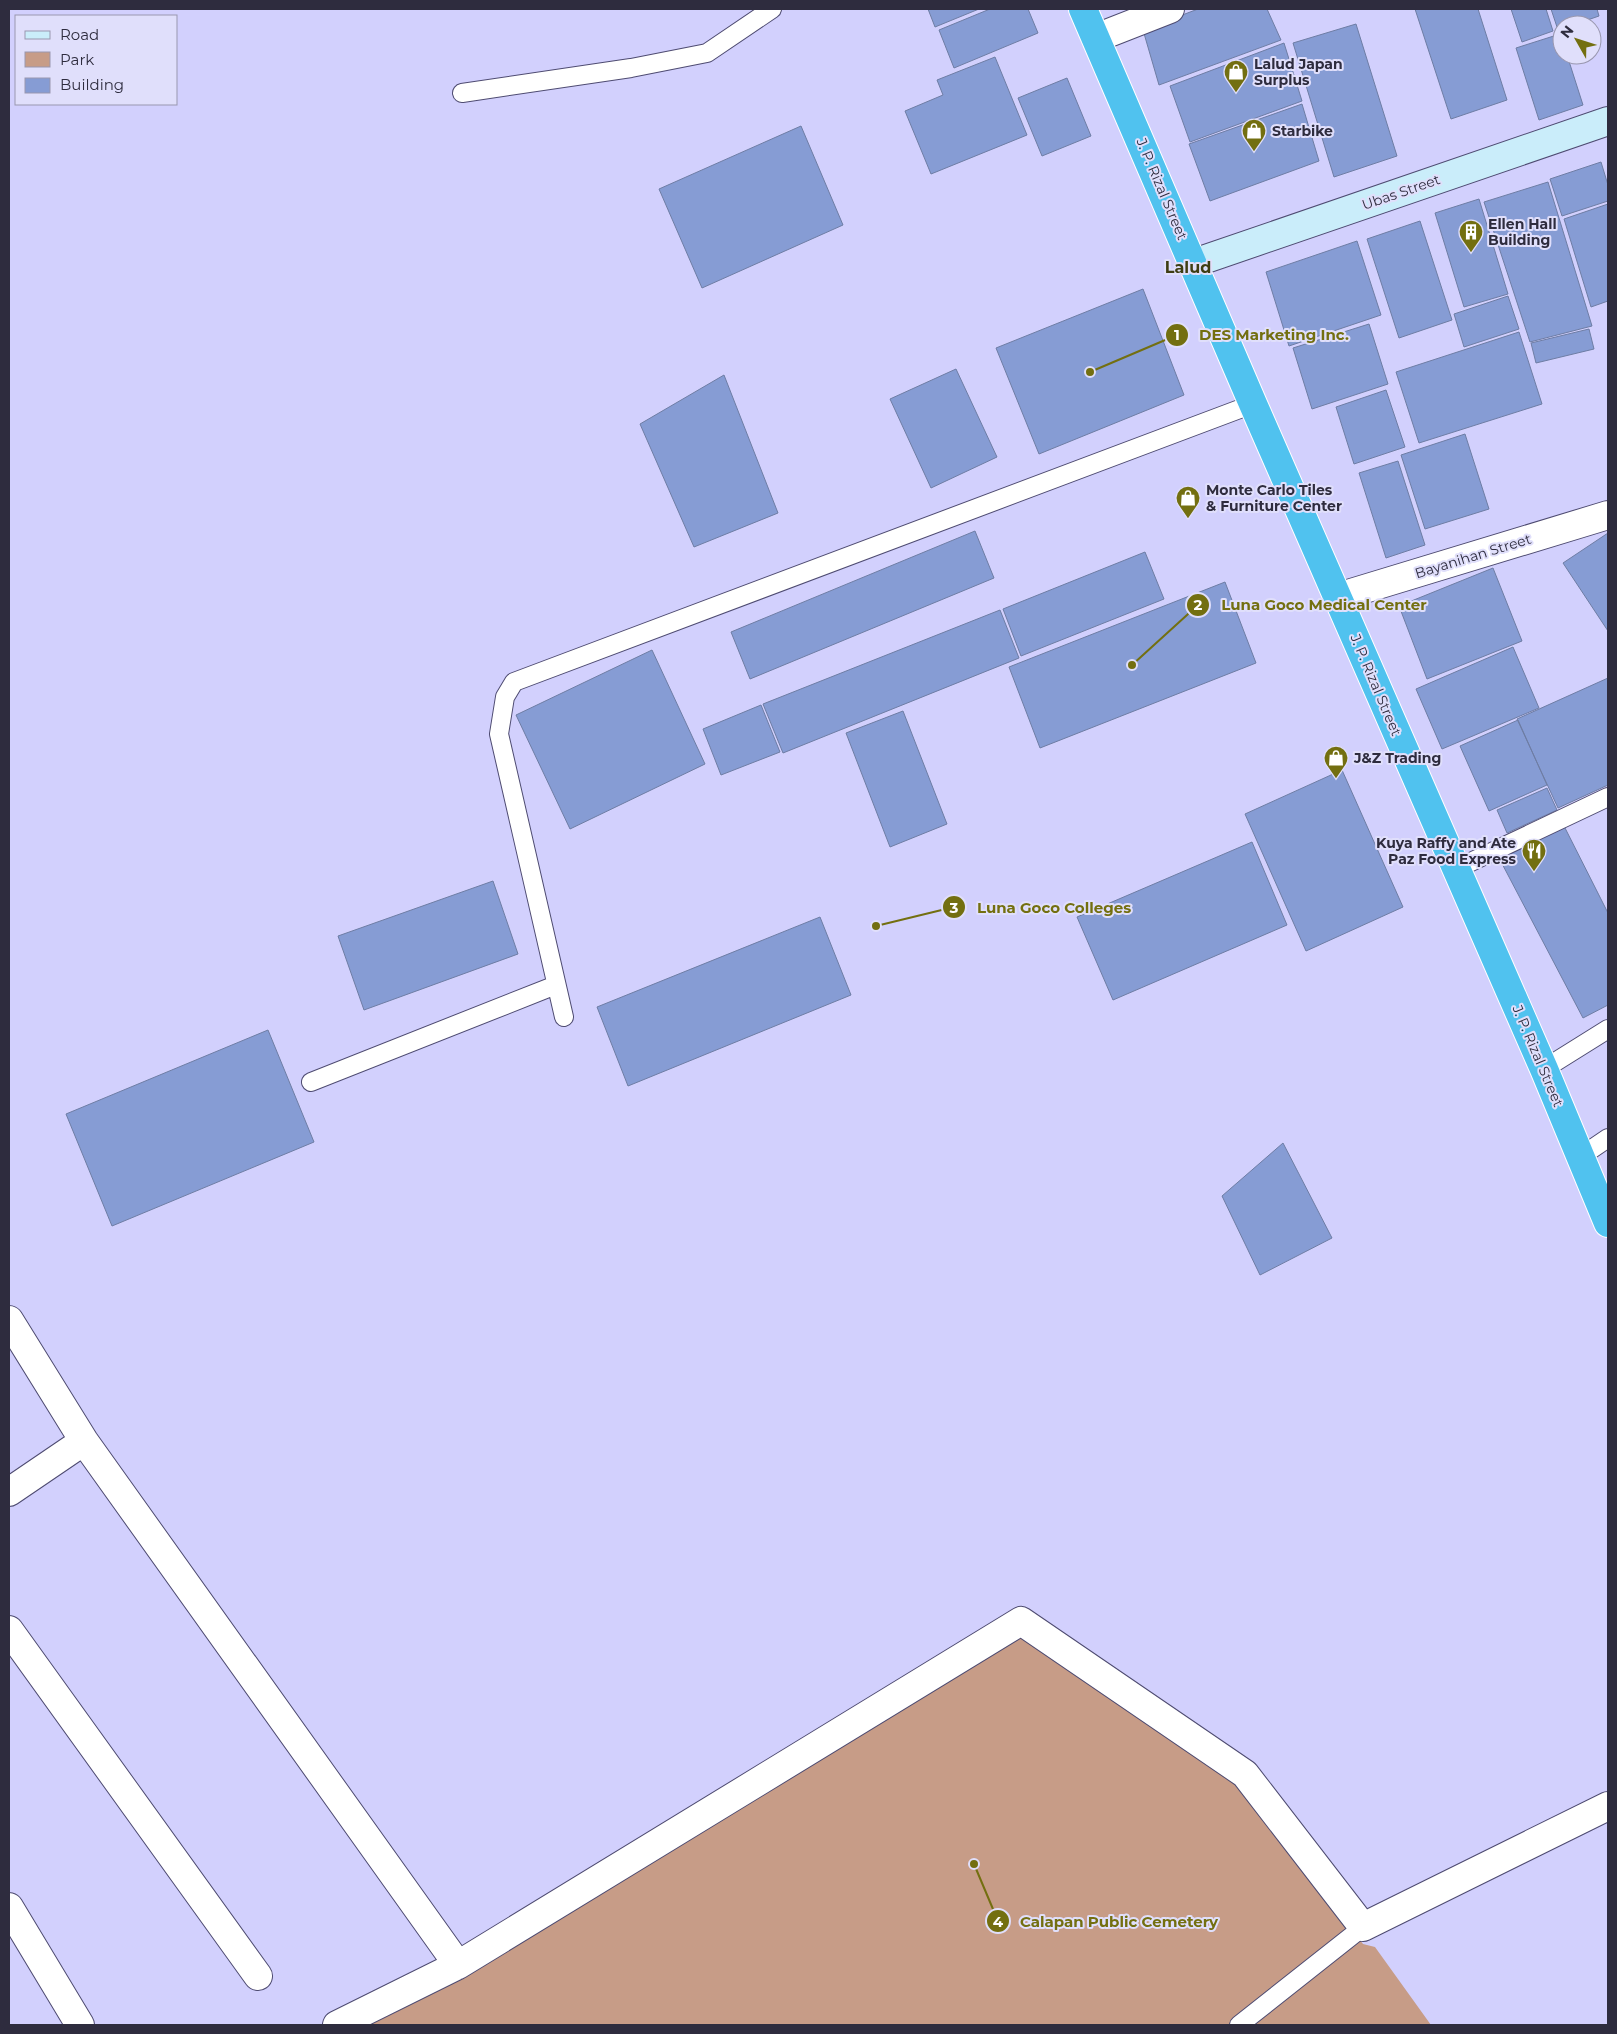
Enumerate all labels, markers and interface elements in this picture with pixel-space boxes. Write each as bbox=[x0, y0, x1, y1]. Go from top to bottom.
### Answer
legend bbox=[15, 15, 178, 105]
north arrow bbox=[1552, 15, 1602, 65]
text: N bbox=[1556, 22, 1577, 42]
text: Road bbox=[60, 25, 99, 44]
text: Park bbox=[60, 50, 94, 69]
place label: Lalud Japan Surplus bbox=[1254, 55, 1343, 89]
shop icon: Lalud Japan Surplus bbox=[1223, 59, 1249, 93]
text: Building bbox=[60, 75, 124, 94]
shop icon: Starbike bbox=[1241, 118, 1267, 152]
place label: Starbike bbox=[1272, 122, 1333, 140]
street label: J. P. Rizal Street bbox=[1132, 134, 1192, 243]
street label: Ubas Street bbox=[1359, 170, 1443, 214]
place label: Ellen Hall Building bbox=[1488, 215, 1557, 249]
building icon: Ellen Hall Building bbox=[1458, 219, 1484, 253]
district label: Lalud bbox=[1165, 258, 1211, 277]
callout: DES Marketing Inc. bbox=[1164, 320, 1359, 350]
text: 1 bbox=[1174, 325, 1180, 344]
text: DES Marketing Inc. bbox=[1199, 325, 1349, 344]
place label: Monte Carlo Tiles & Furniture Center bbox=[1206, 481, 1342, 515]
shop icon: Monte Carlo Tiles & Furniture Center bbox=[1175, 485, 1201, 519]
street label: Bayanihan Street bbox=[1413, 530, 1534, 582]
callout: Luna Goco Medical Center bbox=[1186, 590, 1436, 620]
text: 2 bbox=[1194, 595, 1203, 614]
text: Luna Goco Medical Center bbox=[1221, 595, 1427, 614]
street label: J. P. Rizal Street bbox=[1346, 630, 1406, 739]
shop icon: J&Z Trading bbox=[1323, 745, 1349, 779]
place label: J&Z Trading bbox=[1353, 749, 1441, 767]
place label: Kuya Raffy and Ate Paz Food Express bbox=[1376, 834, 1517, 868]
restaurant icon: Kuya Raffy and Ate Paz Food Express bbox=[1521, 838, 1547, 872]
callout: Luna Goco Colleges bbox=[942, 892, 1141, 922]
text: 3 bbox=[949, 898, 959, 917]
text: Luna Goco Colleges bbox=[977, 898, 1131, 917]
street label: J. P. Rizal Street bbox=[1508, 1001, 1568, 1110]
callout: Calapan Public Cemetery bbox=[985, 1906, 1228, 1936]
text: 4 bbox=[993, 1912, 1004, 1931]
text: Calapan Public Cemetery bbox=[1020, 1912, 1219, 1931]

